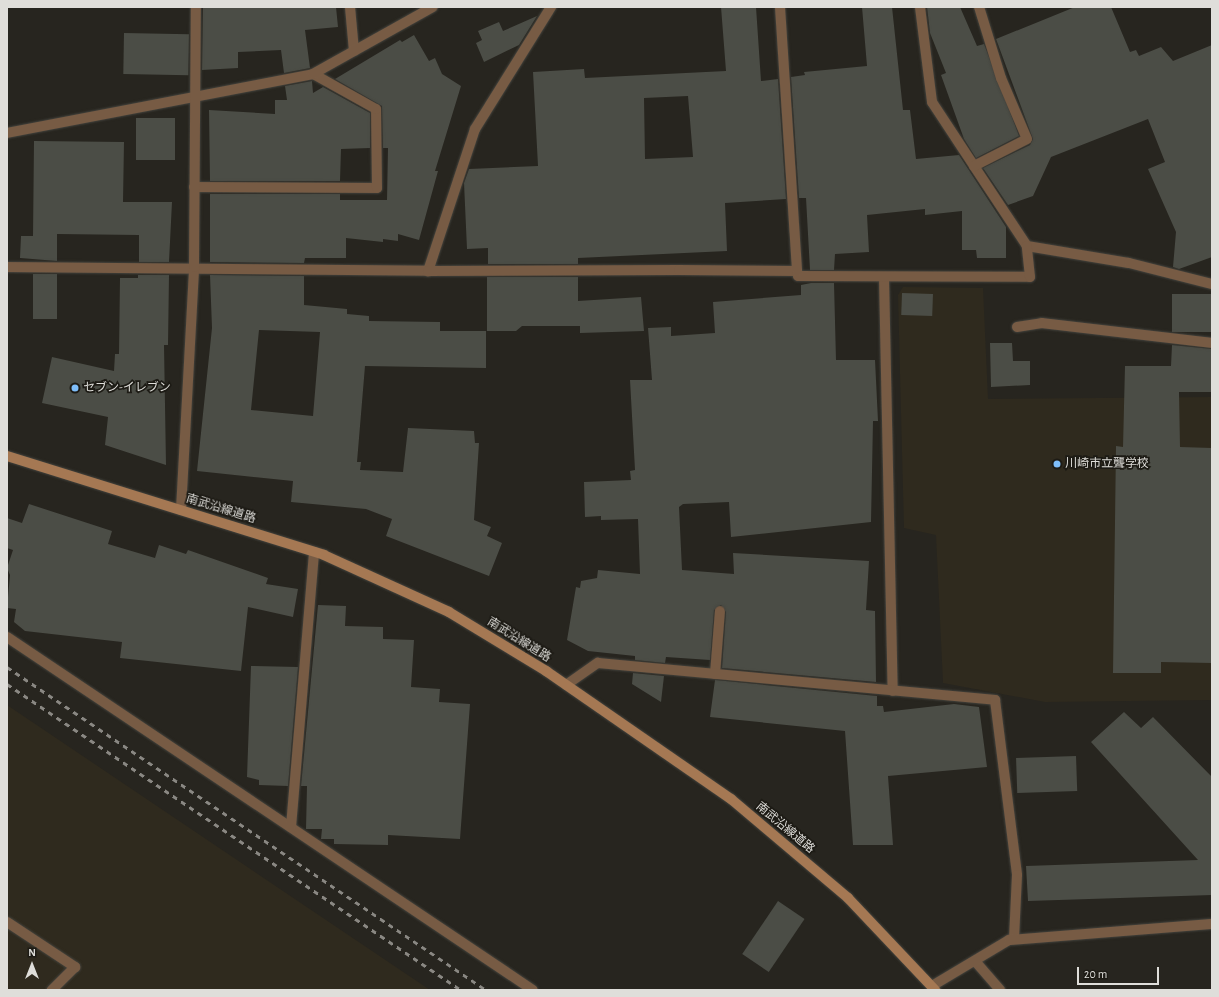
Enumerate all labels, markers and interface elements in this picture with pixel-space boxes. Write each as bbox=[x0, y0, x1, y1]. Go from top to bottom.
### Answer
place label: セブン-イレブン bbox=[83, 381, 171, 395]
marker: セブン-イレブン bbox=[70, 383, 80, 393]
place label: 川崎市立聾学校 bbox=[1065, 457, 1149, 471]
marker: 川崎市立聾学校 bbox=[1052, 459, 1062, 469]
street label: 南武沿線道路 bbox=[184, 492, 258, 526]
street label: 南武沿線道路 bbox=[485, 615, 553, 665]
street label: 南武沿線道路 bbox=[753, 799, 817, 857]
north arrow bbox=[12, 945, 52, 985]
text: N bbox=[28, 947, 36, 958]
scale bar bbox=[1079, 959, 1161, 985]
text: 20 m bbox=[1084, 968, 1107, 980]

